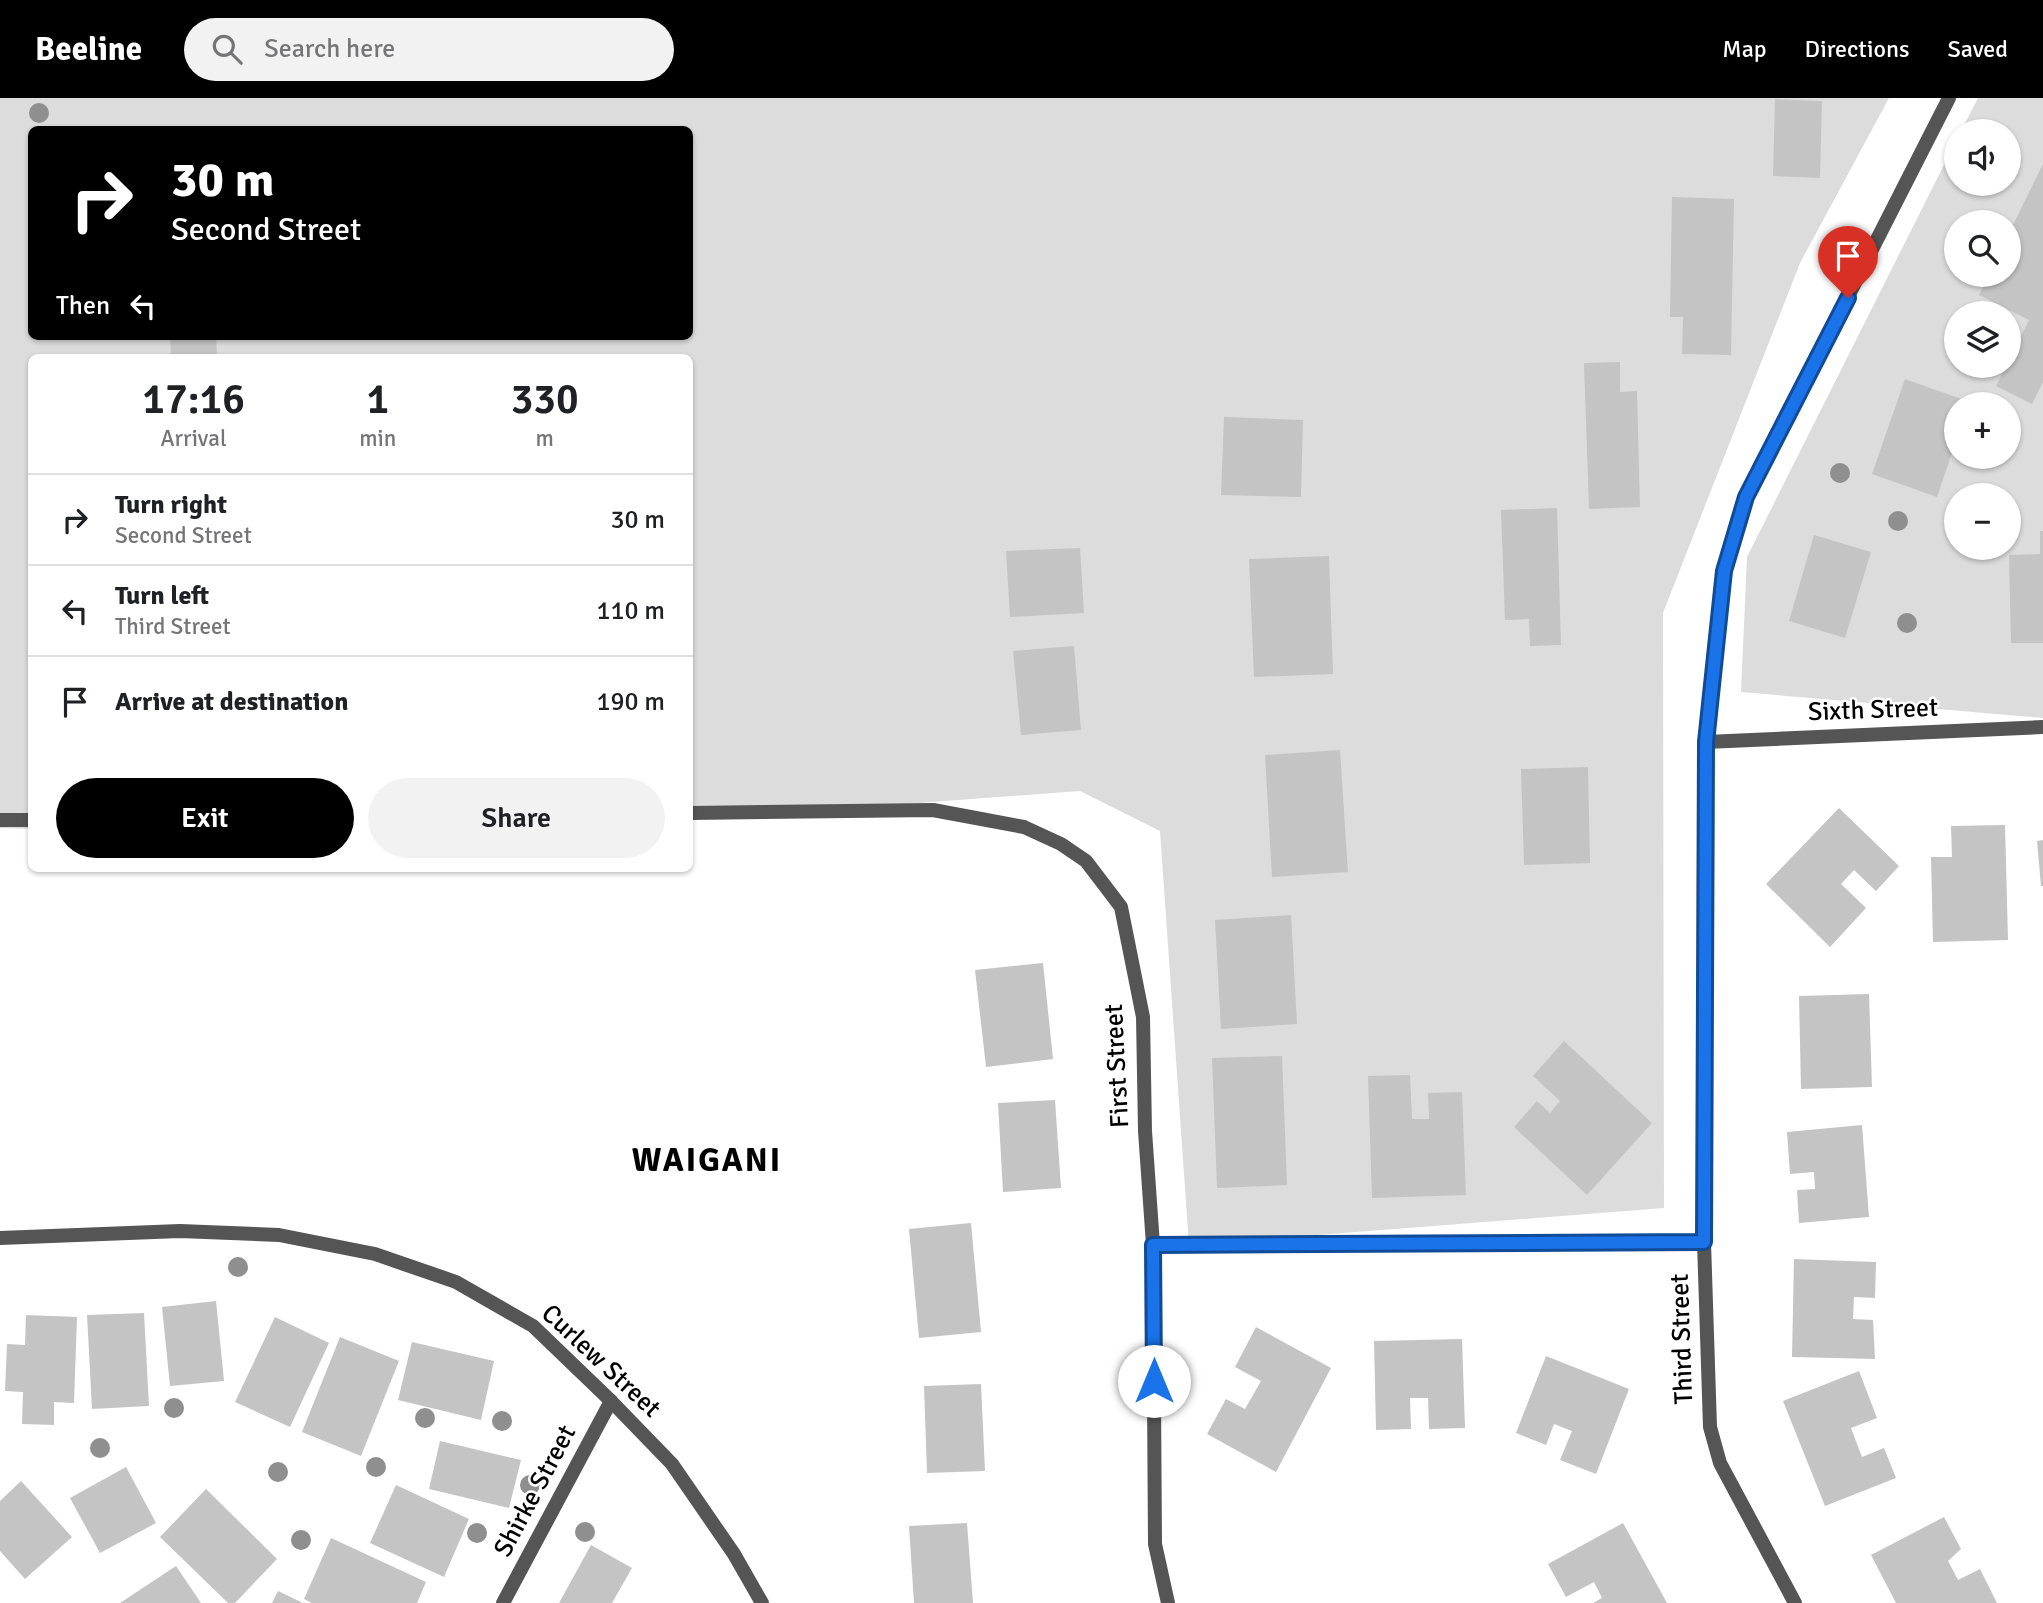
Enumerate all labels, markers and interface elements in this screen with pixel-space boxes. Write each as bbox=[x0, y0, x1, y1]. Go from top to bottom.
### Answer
search box bbox=[184, 18, 674, 81]
text: Beeline bbox=[35, 29, 142, 70]
icon: search bbox=[208, 30, 246, 68]
text: Search here bbox=[264, 33, 395, 65]
text: Map bbox=[1722, 34, 1767, 64]
text: Directions bbox=[1805, 34, 1910, 64]
text: Saved bbox=[1948, 34, 2008, 64]
map controls bbox=[1944, 119, 2021, 560]
button: sound bbox=[1944, 119, 2021, 196]
text: 30 m bbox=[171, 150, 274, 210]
icon: right bbox=[56, 154, 147, 245]
text: Second Street bbox=[171, 210, 361, 249]
button: search bbox=[1944, 210, 2021, 287]
pin bbox=[1818, 226, 1878, 298]
icon: arrive bbox=[1829, 237, 1867, 275]
icon: left bbox=[124, 287, 162, 325]
text: Then bbox=[56, 290, 110, 322]
button: layers bbox=[1944, 301, 2021, 378]
text: 17:16 bbox=[142, 374, 245, 425]
text: 1 bbox=[366, 374, 389, 425]
text: 330 bbox=[511, 374, 579, 425]
button: + bbox=[1944, 392, 2021, 469]
text: Arrival bbox=[160, 424, 227, 453]
text: min bbox=[359, 424, 396, 453]
text: m bbox=[535, 424, 554, 453]
button: − bbox=[1944, 483, 2021, 560]
text: Turn right bbox=[115, 489, 227, 521]
icon: right bbox=[56, 501, 94, 539]
text: 30 m bbox=[610, 504, 665, 536]
text: Second Street bbox=[115, 521, 252, 550]
text: Turn left bbox=[115, 580, 209, 612]
icon: left bbox=[56, 592, 94, 630]
text: 110 m bbox=[596, 595, 665, 627]
text: Third Street bbox=[115, 612, 231, 641]
icon: arrive bbox=[56, 683, 94, 721]
text: Arrive at destination bbox=[115, 686, 348, 718]
text: 190 m bbox=[596, 686, 665, 718]
street label: Sixth Street bbox=[1807, 692, 1939, 728]
button: Exit bbox=[56, 778, 354, 858]
button: Share bbox=[368, 778, 665, 858]
street label: First Street bbox=[1098, 1003, 1136, 1129]
district label: WAIGANI bbox=[632, 1140, 782, 1181]
street label: Third Street bbox=[1664, 1273, 1700, 1405]
street label: Curlew Street bbox=[535, 1298, 667, 1424]
position arrow bbox=[1117, 1344, 1191, 1418]
street label: Shirke Street bbox=[487, 1420, 583, 1562]

